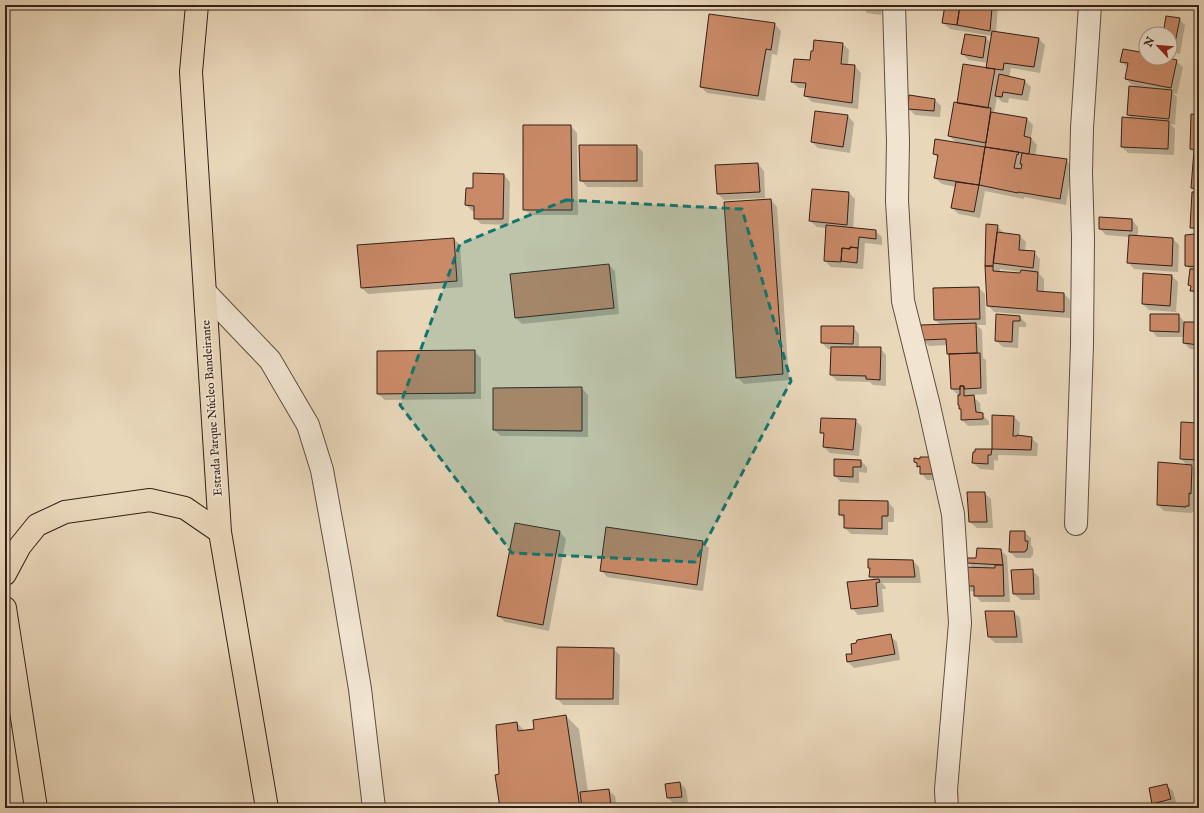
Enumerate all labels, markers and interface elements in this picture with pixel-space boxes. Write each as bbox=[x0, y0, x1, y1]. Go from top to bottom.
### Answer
north arrow bbox=[1138, 26, 1178, 66]
text: N bbox=[1141, 34, 1158, 50]
street label: Estrada Parque Núcleo Bandeirante bbox=[198, 319, 227, 497]

